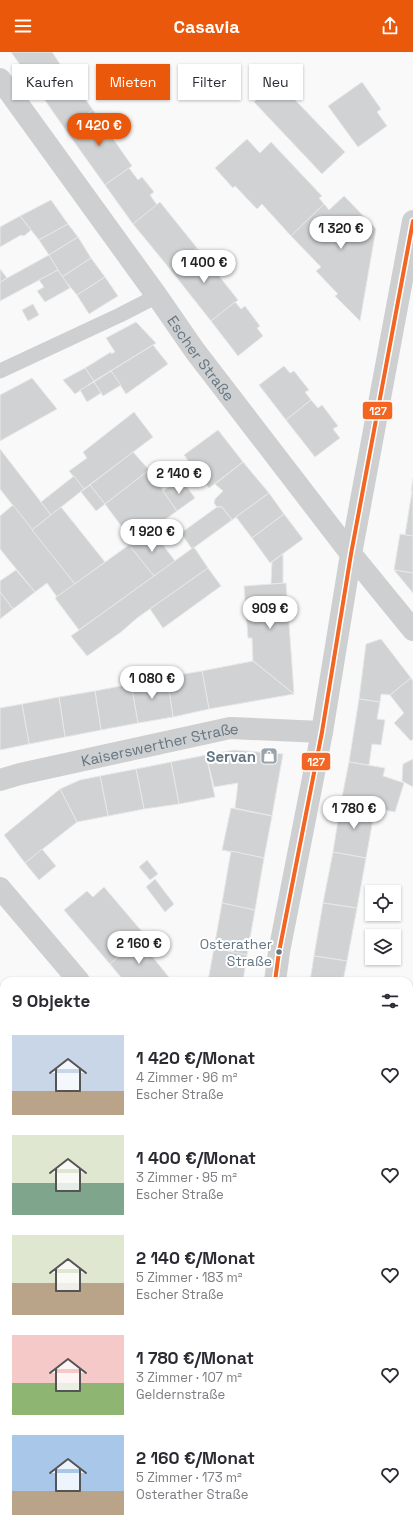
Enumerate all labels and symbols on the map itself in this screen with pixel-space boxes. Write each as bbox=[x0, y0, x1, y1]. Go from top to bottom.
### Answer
pin: 1 420 € bbox=[62, 113, 136, 147]
pin: 1 320 € bbox=[304, 216, 378, 250]
pin: 1 400 € bbox=[167, 250, 241, 284]
street label: Escher Straße bbox=[164, 312, 239, 404]
line badge: 127 bbox=[362, 401, 393, 420]
text: 127 bbox=[369, 404, 387, 418]
pin: 2 140 € bbox=[142, 461, 216, 495]
pin: 1 920 € bbox=[115, 519, 189, 553]
pin: 909 € bbox=[242, 596, 298, 630]
pin: 1 080 € bbox=[115, 666, 189, 700]
street label: Kaiserswerther Straße bbox=[79, 718, 239, 770]
shop icon: Servan bbox=[259, 746, 279, 766]
place label: Servan bbox=[206, 747, 256, 766]
line badge: 127 bbox=[301, 752, 331, 771]
text: 127 bbox=[307, 755, 325, 769]
pin: 1 780 € bbox=[317, 796, 391, 830]
pin: 2 160 € bbox=[102, 931, 176, 965]
place label: Osterather Straße bbox=[200, 935, 272, 970]
marker: Osterather Straße bbox=[274, 947, 284, 957]

